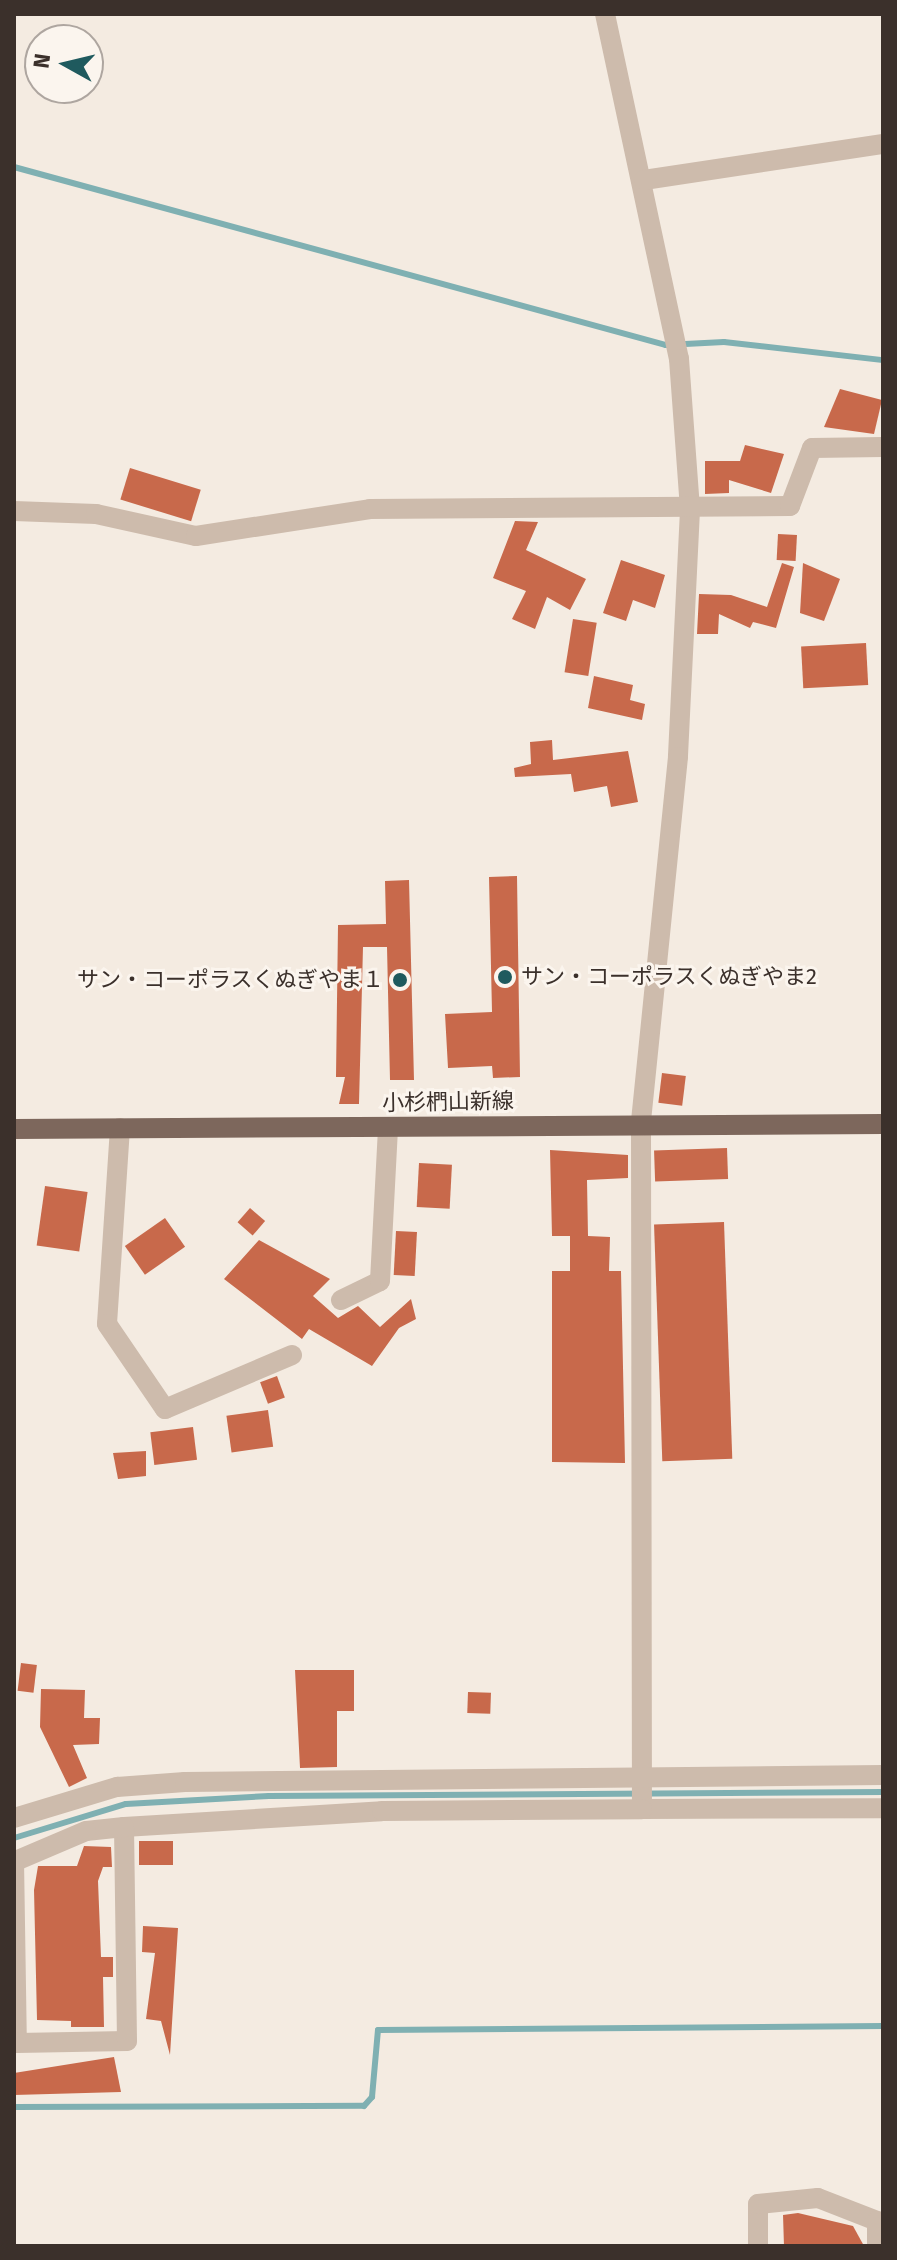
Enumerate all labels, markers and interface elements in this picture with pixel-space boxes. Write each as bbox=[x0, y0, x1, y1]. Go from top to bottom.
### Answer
north arrow bbox=[24, 24, 104, 104]
text: N bbox=[27, 52, 56, 70]
place label: サン・コーポラスくぬぎやま2 bbox=[521, 964, 818, 990]
place label: サン・コーポラスくぬぎやま１ bbox=[76, 967, 384, 993]
marker: サン・コーポラスくぬぎやま2 bbox=[496, 968, 514, 986]
marker: サン・コーポラスくぬぎやま１ bbox=[391, 971, 409, 989]
street label: 小杉椚山新線 bbox=[382, 1088, 514, 1116]

